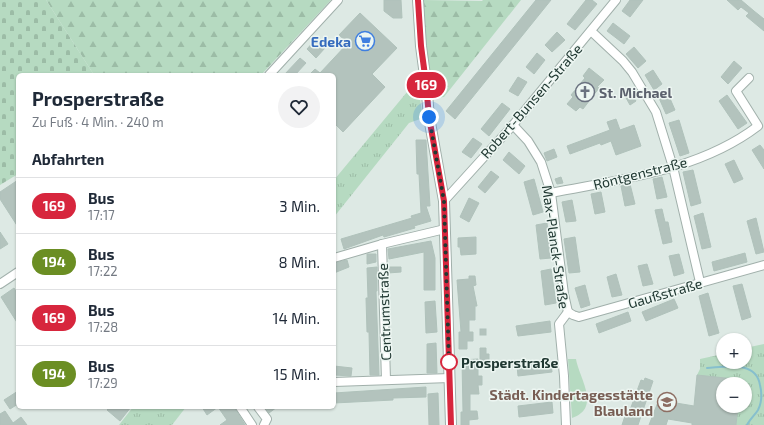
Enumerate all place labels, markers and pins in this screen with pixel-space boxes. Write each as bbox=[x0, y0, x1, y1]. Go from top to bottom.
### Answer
supermarket icon: Edeka bbox=[354, 30, 376, 52]
place label: Edeka bbox=[311, 33, 351, 50]
church icon: St. Michael bbox=[574, 81, 596, 103]
place label: St. Michael bbox=[599, 84, 672, 101]
marker: Prosperstraße bbox=[440, 353, 458, 371]
place label: Prosperstraße bbox=[461, 354, 558, 371]
place label: Städt. Kindertagesstätte Blauland bbox=[490, 386, 653, 419]
school or university icon: Städt. Kindertagesstätte Blauland bbox=[656, 391, 678, 413]

